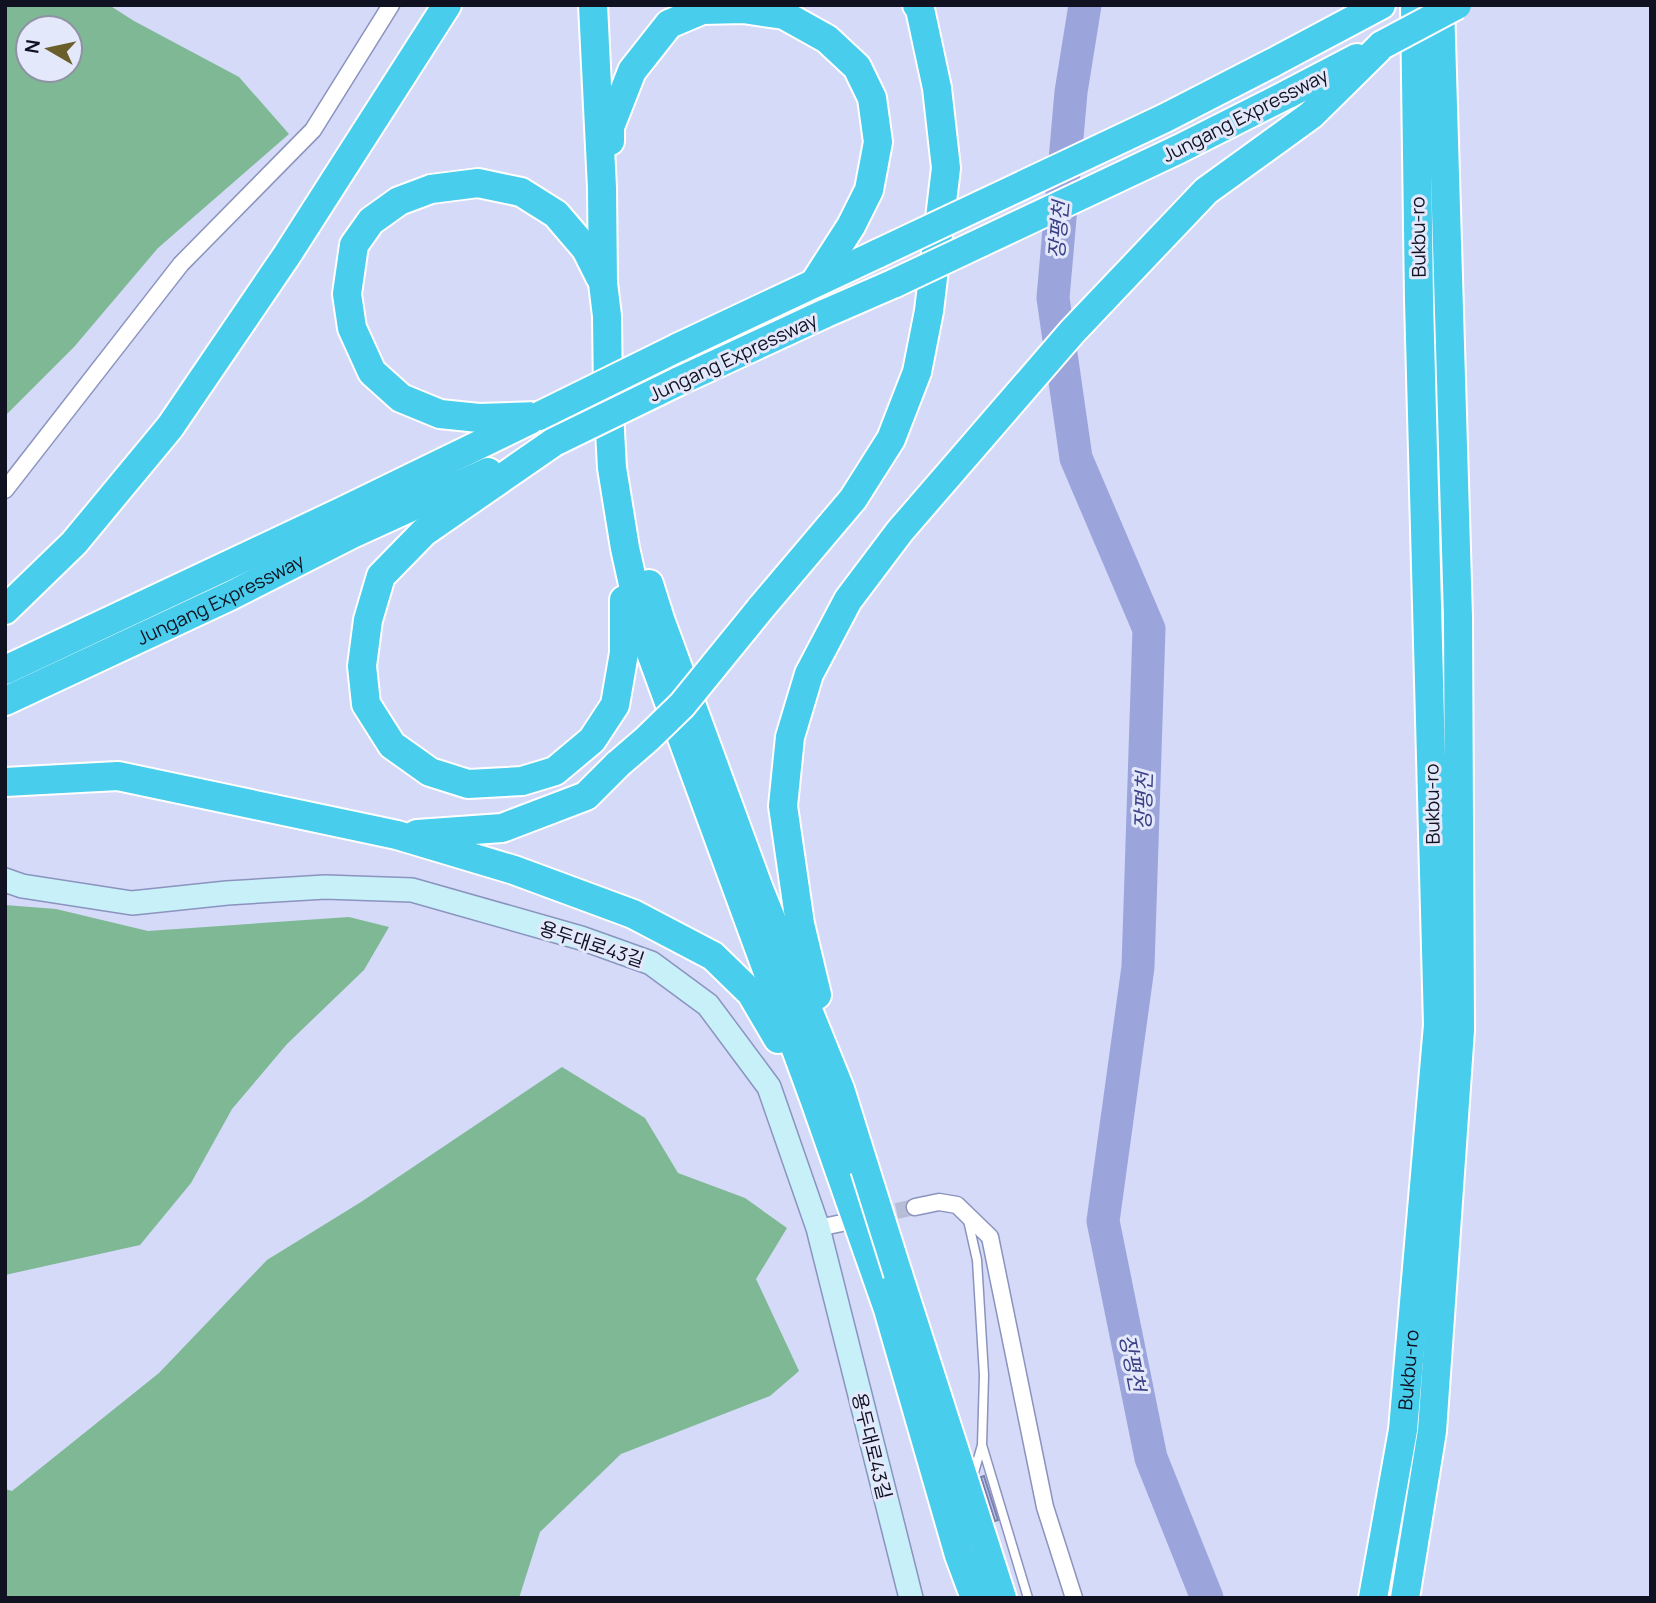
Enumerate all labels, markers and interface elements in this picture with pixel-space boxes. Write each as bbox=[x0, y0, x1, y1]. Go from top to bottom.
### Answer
north arrow bbox=[14, 14, 84, 84]
text: N bbox=[18, 38, 46, 55]
street label: Jungang Expressway bbox=[1158, 62, 1332, 168]
street label: Bukbu-ro bbox=[1404, 196, 1432, 278]
water label: 장평천 bbox=[1042, 197, 1075, 260]
street label: Jungang Expressway bbox=[645, 307, 821, 407]
street label: Jungang Expressway bbox=[132, 548, 308, 651]
street label: Bukbu-ro bbox=[1418, 763, 1446, 845]
water label: 장평천 bbox=[1128, 769, 1158, 830]
street label: 용두대로43길 bbox=[536, 915, 648, 973]
street label: Bukbu-ro bbox=[1392, 1328, 1425, 1411]
water label: 장평천 bbox=[1114, 1332, 1153, 1397]
street label: 용두대로43길 bbox=[846, 1390, 898, 1502]

